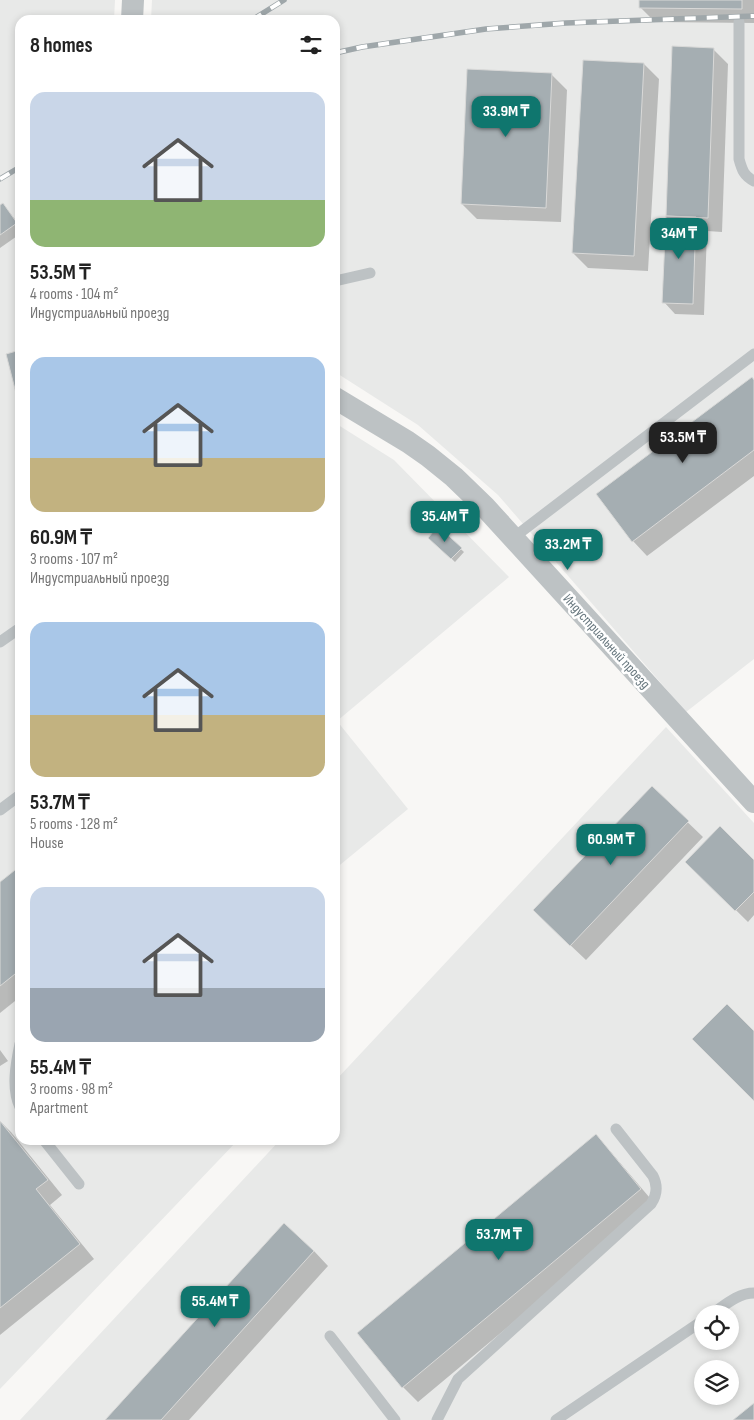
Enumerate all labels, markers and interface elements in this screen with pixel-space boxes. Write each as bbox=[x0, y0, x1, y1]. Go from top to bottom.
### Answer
icon: filters bbox=[297, 31, 325, 59]
text: 8 homes bbox=[30, 33, 93, 58]
pin: 33.9M ₸ bbox=[460, 96, 552, 138]
text: 33.9M ₸ bbox=[483, 102, 529, 121]
icon: home bbox=[133, 125, 223, 215]
pin: 34M ₸ bbox=[644, 218, 714, 260]
text: 34M ₸ bbox=[661, 224, 697, 243]
text: 53.5M ₸ bbox=[30, 260, 91, 285]
text: 4 rooms · 104 m² bbox=[30, 285, 118, 304]
text: Индустриальный проезд bbox=[30, 304, 169, 323]
icon: home bbox=[133, 390, 223, 480]
pin: 53.5M ₸ bbox=[637, 422, 729, 464]
text: 53.5M ₸ bbox=[660, 428, 706, 447]
pin: 35.4M ₸ bbox=[399, 500, 491, 543]
text: 35.4M ₸ bbox=[422, 507, 468, 526]
text: 60.9M ₸ bbox=[30, 525, 92, 550]
pin: 33.2M ₸ bbox=[522, 528, 614, 571]
text: 33.2M ₸ bbox=[545, 535, 591, 554]
text: 3 rooms · 107 m² bbox=[30, 550, 118, 569]
text: Индустриальный проезд bbox=[30, 569, 169, 588]
street label: Индустриальный проезд bbox=[560, 590, 654, 692]
icon: home bbox=[133, 655, 223, 745]
text: 53.7M ₸ bbox=[30, 790, 90, 815]
text: 5 rooms · 128 m² bbox=[30, 815, 118, 834]
pin: 60.9M ₸ bbox=[565, 824, 657, 866]
text: 60.9M ₸ bbox=[587, 830, 635, 849]
text: House bbox=[30, 834, 64, 853]
icon: home bbox=[133, 920, 223, 1010]
text: 55.4M ₸ bbox=[30, 1055, 91, 1080]
text: 3 rooms · 98 m² bbox=[30, 1080, 113, 1099]
text: Apartment bbox=[30, 1099, 88, 1118]
pin: 53.7M ₸ bbox=[453, 1218, 545, 1261]
text: 53.7M ₸ bbox=[476, 1225, 522, 1244]
pin: 55.4M ₸ bbox=[169, 1286, 261, 1328]
text: 55.4M ₸ bbox=[192, 1292, 238, 1311]
map controls bbox=[694, 1305, 739, 1405]
button: locate bbox=[694, 1305, 739, 1350]
button: layers bbox=[694, 1360, 739, 1405]

